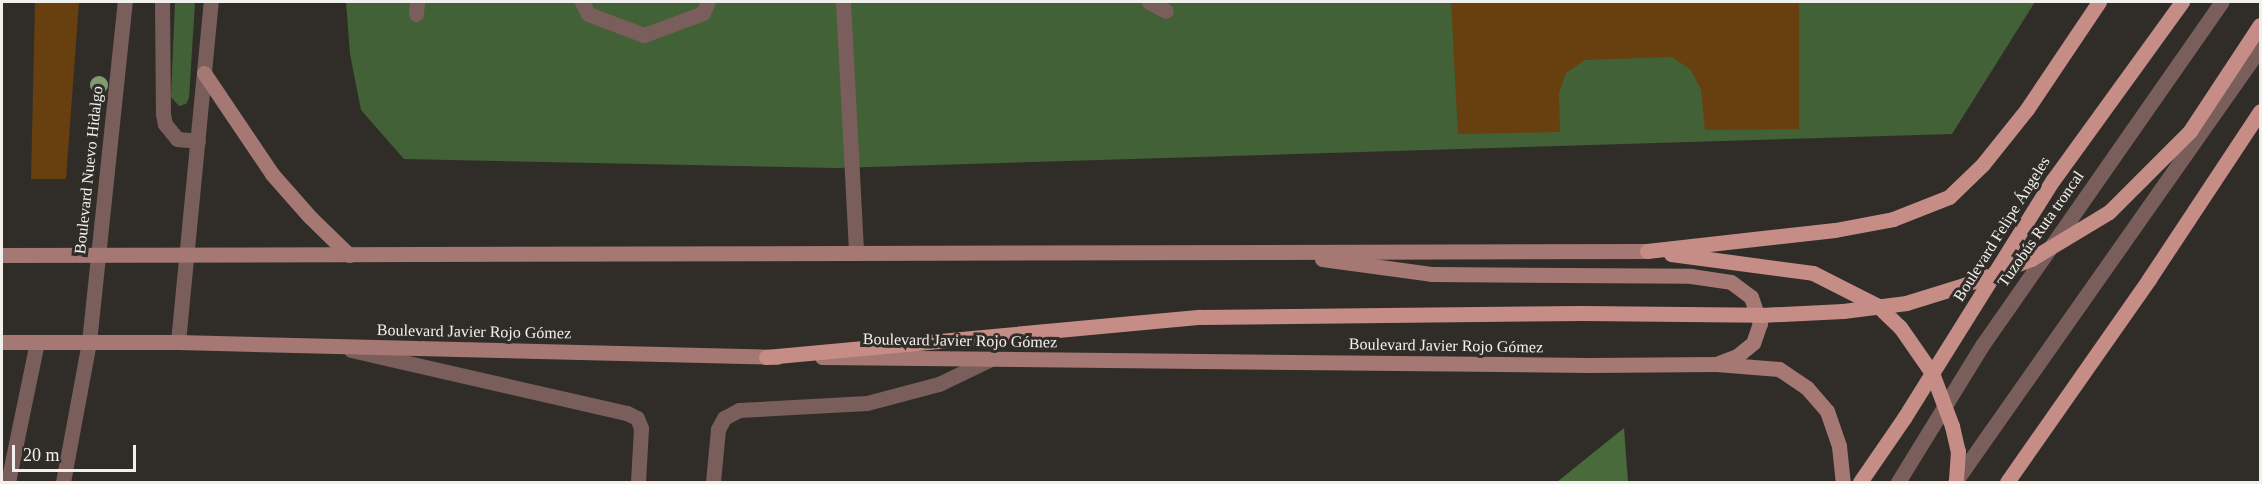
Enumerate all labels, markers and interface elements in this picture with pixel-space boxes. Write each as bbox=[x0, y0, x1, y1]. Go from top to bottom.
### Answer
street label: Boulevard Nuevo Hidalgo bbox=[71, 85, 107, 255]
street label: Boulevard Felipe Ángeles bbox=[1950, 153, 2054, 305]
street label: Tuzobús Ruta troncal bbox=[1994, 167, 2088, 291]
street label: Boulevard Javier Rojo Gómez bbox=[377, 321, 571, 343]
street label: Boulevard Javier Rojo Gómez bbox=[863, 330, 1057, 352]
street label: Boulevard Javier Rojo Gómez bbox=[1349, 335, 1543, 357]
scale bar bbox=[15, 433, 140, 471]
text: 20 m bbox=[23, 445, 60, 465]

